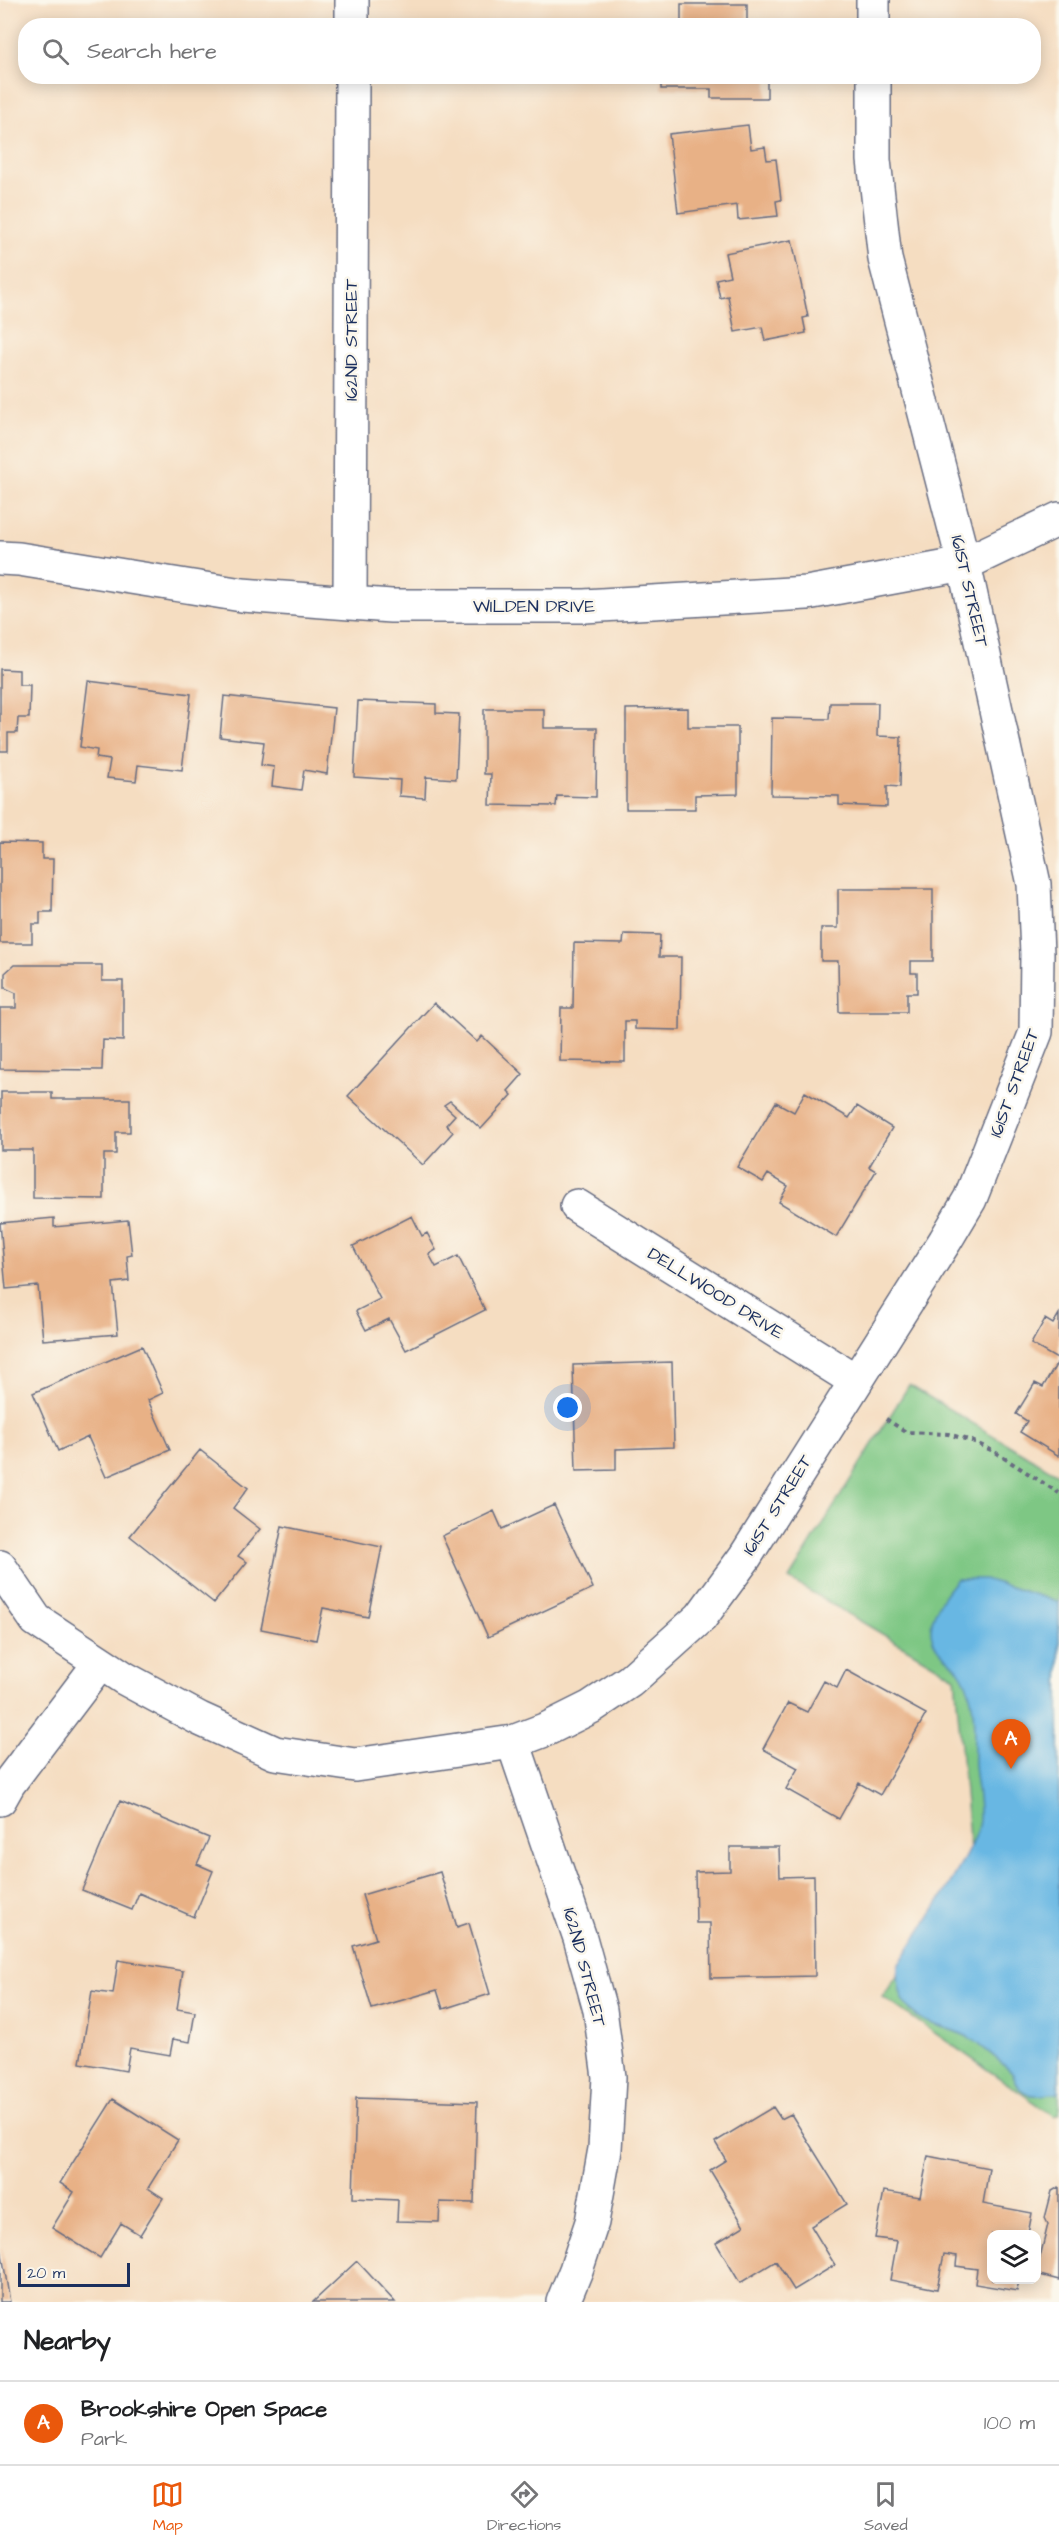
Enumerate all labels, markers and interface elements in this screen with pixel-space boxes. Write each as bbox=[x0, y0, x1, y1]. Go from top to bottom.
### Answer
search box bbox=[18, 18, 1041, 84]
icon: search bbox=[39, 35, 72, 68]
text: Search here bbox=[87, 36, 217, 67]
street label: 162ND STREET bbox=[339, 278, 364, 401]
street label: 161ST STREET bbox=[945, 533, 995, 650]
street label: WILDEN DRIVE bbox=[473, 594, 595, 619]
street label: 161ST STREET bbox=[983, 1025, 1046, 1141]
street label: DELLWOOD DRIVE bbox=[643, 1241, 789, 1346]
your location bbox=[553, 1393, 582, 1422]
street label: 161ST STREET bbox=[737, 1450, 819, 1560]
pin: A bbox=[992, 1720, 1030, 1769]
street label: 162ND STREET bbox=[557, 1905, 613, 2030]
map controls bbox=[987, 2230, 1041, 2284]
button: layers bbox=[987, 2230, 1041, 2284]
scale bar bbox=[18, 2260, 130, 2288]
text: 20 m bbox=[27, 2262, 65, 2284]
text: Nearby bbox=[24, 2323, 111, 2359]
text: Brookshire Open Space bbox=[81, 2394, 327, 2425]
text: A bbox=[37, 2409, 50, 2437]
text: 100 m bbox=[984, 2409, 1035, 2437]
text: Park bbox=[81, 2425, 127, 2453]
tab: Map bbox=[151, 2478, 184, 2536]
tab: Directions bbox=[487, 2478, 561, 2536]
tab: Saved bbox=[864, 2478, 908, 2536]

